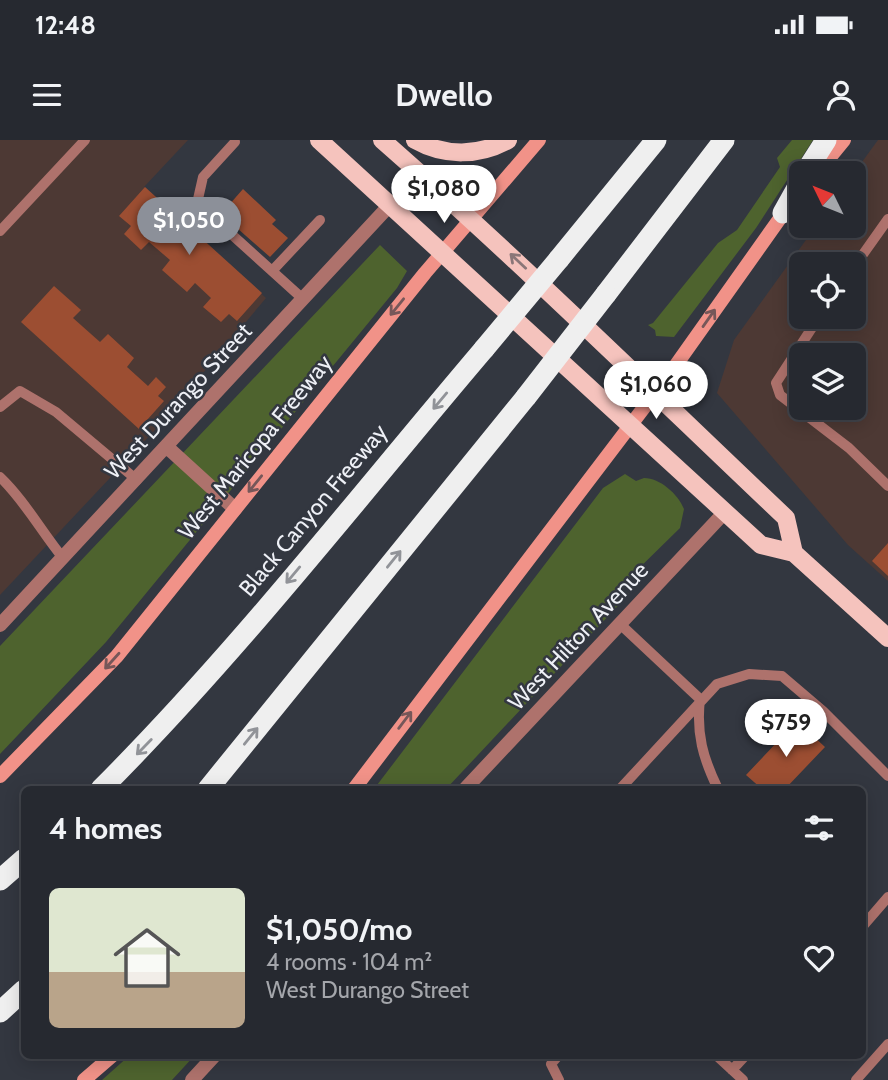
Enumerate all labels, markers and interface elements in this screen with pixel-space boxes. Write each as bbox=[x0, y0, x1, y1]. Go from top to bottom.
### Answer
text: 12:48 bbox=[35, 9, 96, 41]
text: Dwello bbox=[395, 75, 493, 114]
icon: menu bbox=[28, 76, 66, 114]
icon: person bbox=[822, 76, 860, 114]
north arrow bbox=[789, 161, 866, 238]
map controls bbox=[789, 161, 866, 420]
pin: $1,080 bbox=[387, 165, 501, 225]
text: $1,080 bbox=[407, 174, 481, 202]
pin: $1,050 bbox=[132, 198, 246, 257]
text: $1,050 bbox=[153, 206, 225, 234]
button: locate bbox=[789, 252, 866, 329]
one-way arrow bbox=[510, 253, 527, 270]
one-way arrow bbox=[390, 297, 405, 315]
one-way arrow bbox=[702, 309, 716, 328]
street label: West Durango Street bbox=[98, 317, 258, 485]
button: layers bbox=[789, 343, 866, 420]
street label: West Maricopa Freeway bbox=[172, 349, 338, 545]
pin: $1,060 bbox=[599, 362, 713, 421]
text: $1,060 bbox=[620, 370, 692, 398]
one-way arrow bbox=[432, 392, 448, 410]
street label: Black Canyon Freeway bbox=[233, 418, 393, 602]
one-way arrow bbox=[247, 475, 263, 493]
one-way arrow bbox=[387, 551, 402, 569]
street label: West Hilton Avenue bbox=[502, 556, 654, 716]
one-way arrow bbox=[285, 565, 301, 583]
one-way arrow bbox=[104, 652, 120, 670]
pin: $759 bbox=[745, 700, 827, 759]
text: $759 bbox=[761, 708, 811, 736]
one-way arrow bbox=[398, 711, 413, 730]
one-way arrow bbox=[243, 728, 259, 746]
one-way arrow bbox=[135, 738, 152, 755]
icon: filters bbox=[800, 809, 838, 847]
text: 4 homes bbox=[49, 810, 162, 847]
text: $1,050/mo bbox=[266, 911, 412, 948]
icon: home bbox=[105, 916, 189, 1000]
icon: heart bbox=[800, 939, 838, 977]
text: 4 rooms · 104 m² bbox=[266, 948, 432, 976]
text: West Durango Street bbox=[266, 976, 469, 1004]

